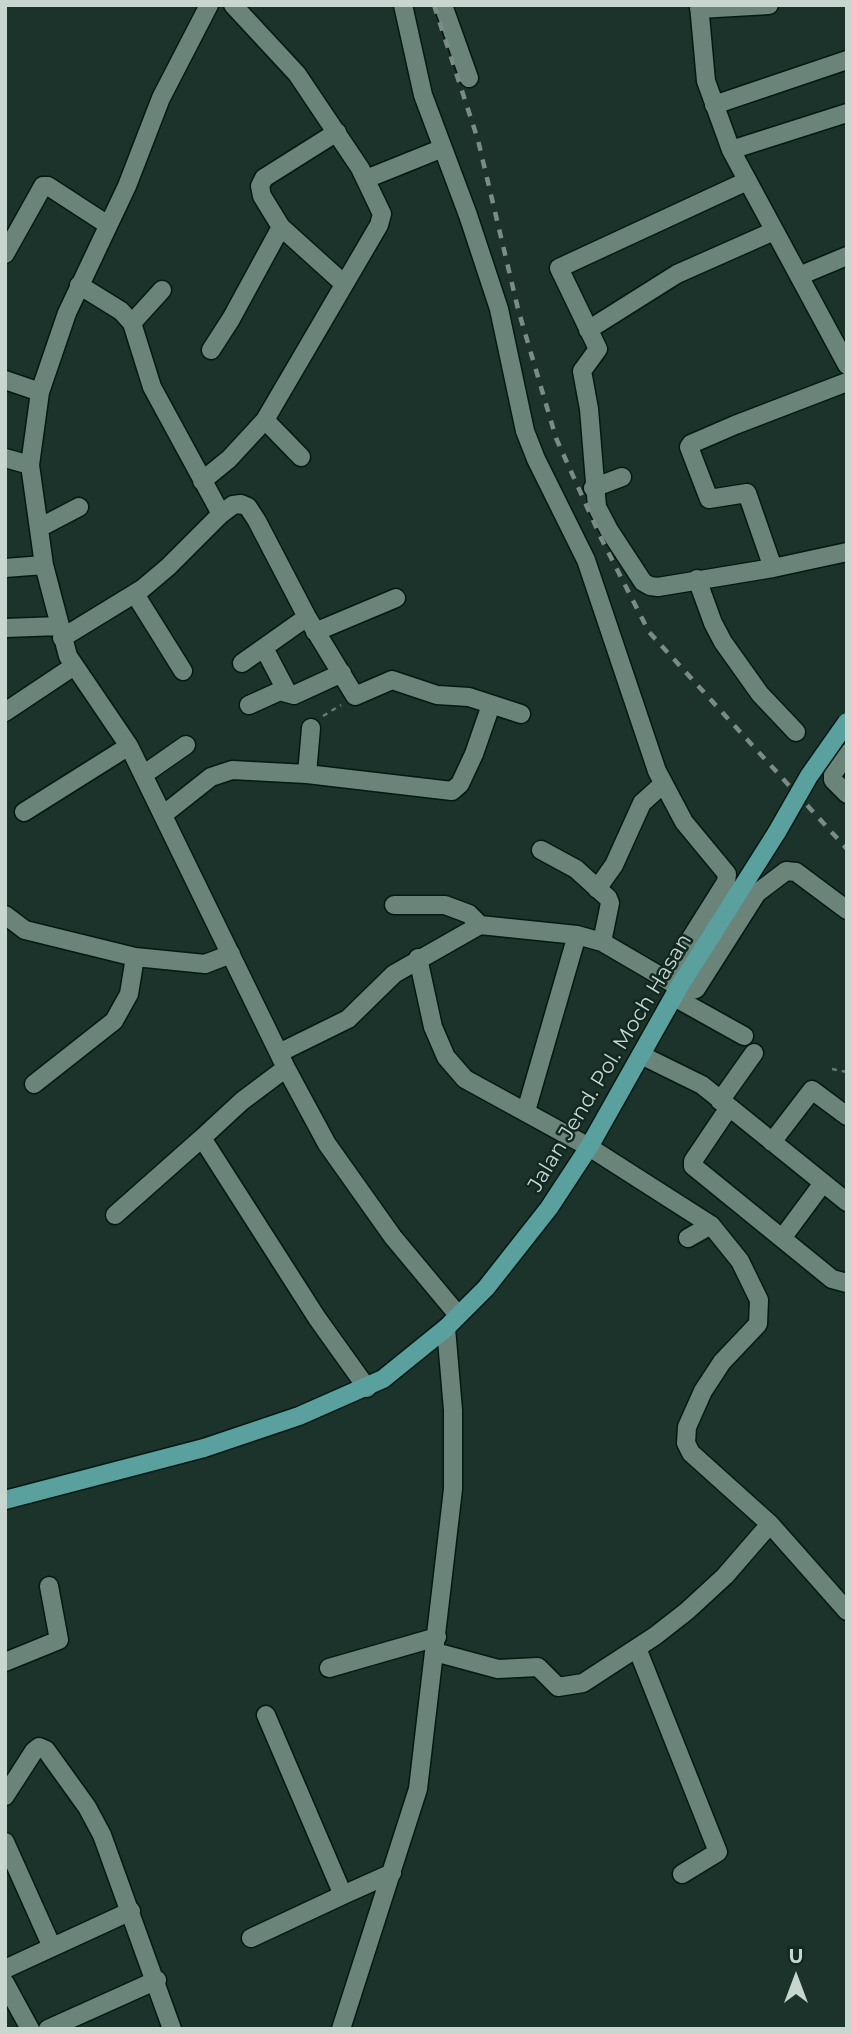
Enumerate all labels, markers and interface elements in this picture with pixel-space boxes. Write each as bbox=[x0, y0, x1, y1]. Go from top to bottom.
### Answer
street label: Jalan Jend. Pol. Moch Hasan bbox=[523, 929, 697, 1197]
north arrow bbox=[761, 1943, 831, 2013]
text: U bbox=[789, 1945, 803, 1968]

